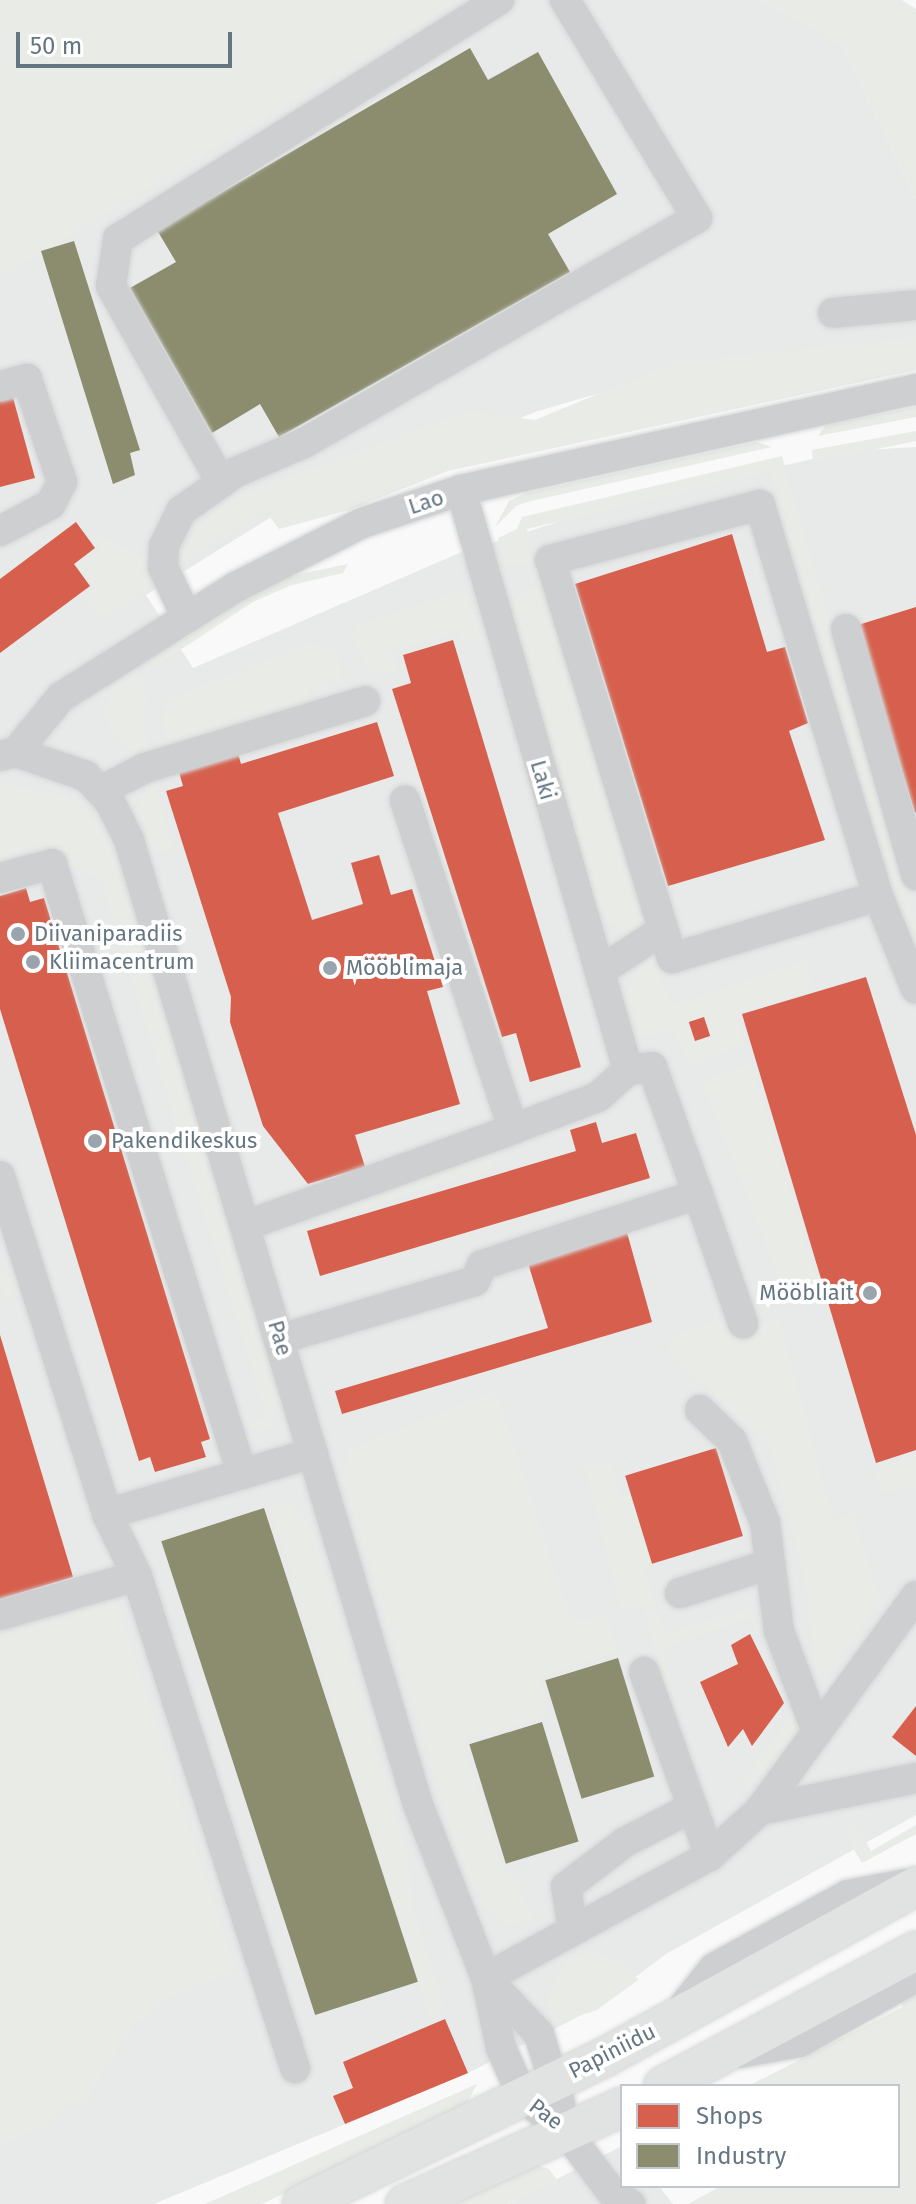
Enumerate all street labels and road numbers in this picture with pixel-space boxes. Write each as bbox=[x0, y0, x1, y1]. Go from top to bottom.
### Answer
street label: Lao bbox=[405, 484, 447, 520]
street label: Laki bbox=[525, 757, 561, 803]
street label: Pae bbox=[262, 1317, 298, 1359]
street label: Papiniidu bbox=[564, 2018, 660, 2084]
street label: Pae bbox=[524, 2093, 568, 2135]

